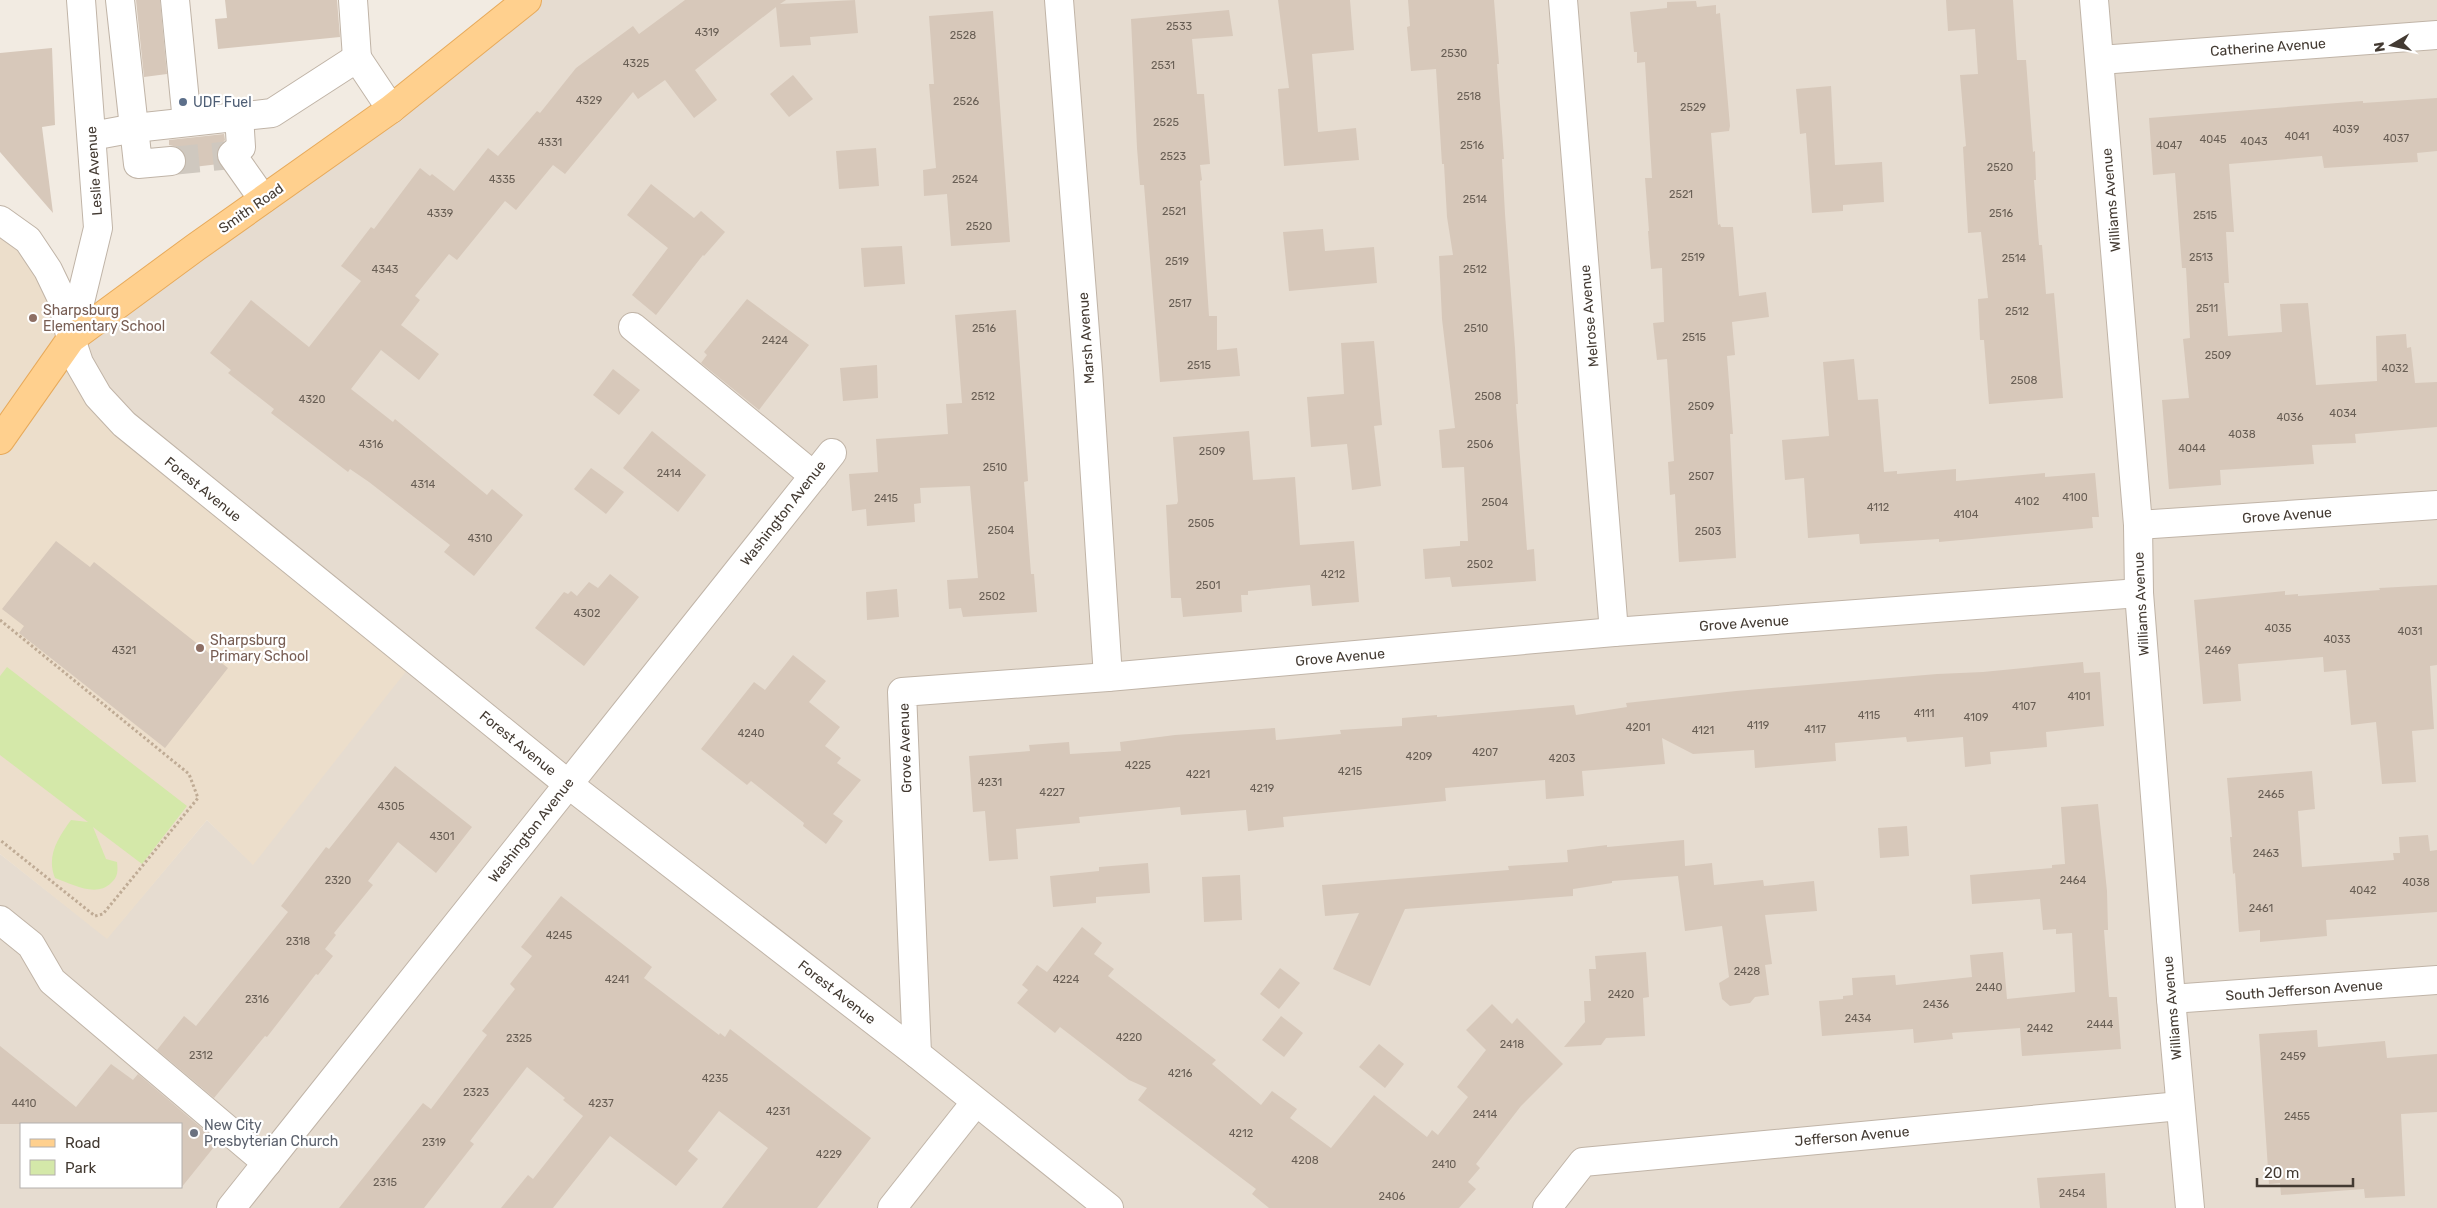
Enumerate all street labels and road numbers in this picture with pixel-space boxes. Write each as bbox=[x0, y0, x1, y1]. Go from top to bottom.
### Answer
street label: Catherine Avenue bbox=[2210, 35, 2327, 60]
street label: Leslie Avenue bbox=[83, 126, 106, 216]
street label: Williams Avenue bbox=[2098, 147, 2125, 253]
street label: Smith Road bbox=[216, 180, 287, 237]
street label: Melrose Avenue bbox=[1577, 264, 1602, 368]
street label: Marsh Avenue bbox=[1075, 291, 1098, 384]
street label: Forest Avenue bbox=[161, 453, 245, 526]
street label: Washington Avenue bbox=[737, 457, 830, 569]
street label: Grove Avenue bbox=[2242, 504, 2333, 527]
street label: Williams Avenue bbox=[2130, 551, 2153, 656]
street label: Grove Avenue bbox=[1699, 612, 1790, 635]
street label: Grove Avenue bbox=[1295, 645, 1386, 670]
street label: Grove Avenue bbox=[895, 703, 916, 793]
street label: Forest Avenue bbox=[476, 707, 560, 780]
street label: Washington Avenue bbox=[485, 774, 578, 886]
street label: Williams Avenue bbox=[2159, 955, 2186, 1061]
street label: Forest Avenue bbox=[795, 957, 879, 1028]
street label: South Jefferson Avenue bbox=[2225, 977, 2383, 1004]
street label: Jefferson Avenue bbox=[1794, 1123, 1910, 1150]

